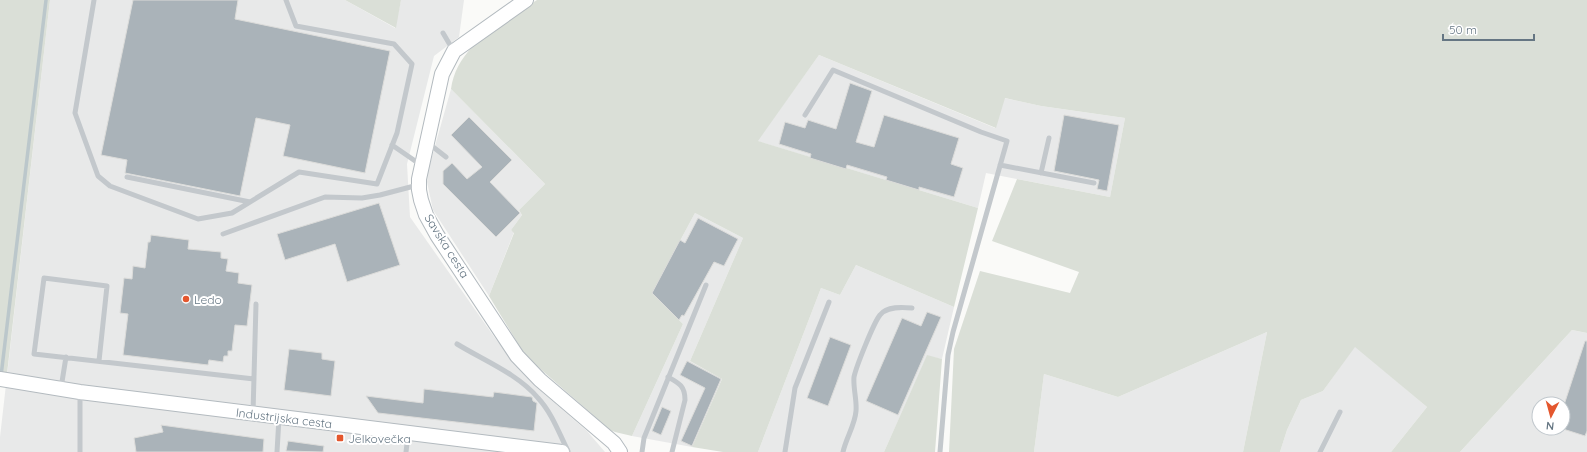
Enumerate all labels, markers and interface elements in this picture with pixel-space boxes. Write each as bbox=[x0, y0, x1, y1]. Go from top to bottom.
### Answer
scale bar bbox=[1443, 16, 1534, 42]
text: 50 m bbox=[1449, 22, 1477, 37]
street label: Savska cesta bbox=[421, 211, 473, 281]
place label: Ledo bbox=[194, 292, 222, 307]
marker: Ledo bbox=[181, 294, 191, 304]
north arrow bbox=[1531, 396, 1571, 436]
street label: Industrijska cesta bbox=[235, 405, 333, 431]
text: N bbox=[1545, 419, 1555, 433]
place label: Jelkovečka bbox=[348, 431, 411, 446]
marker: Jelkovečka bbox=[335, 433, 345, 443]

